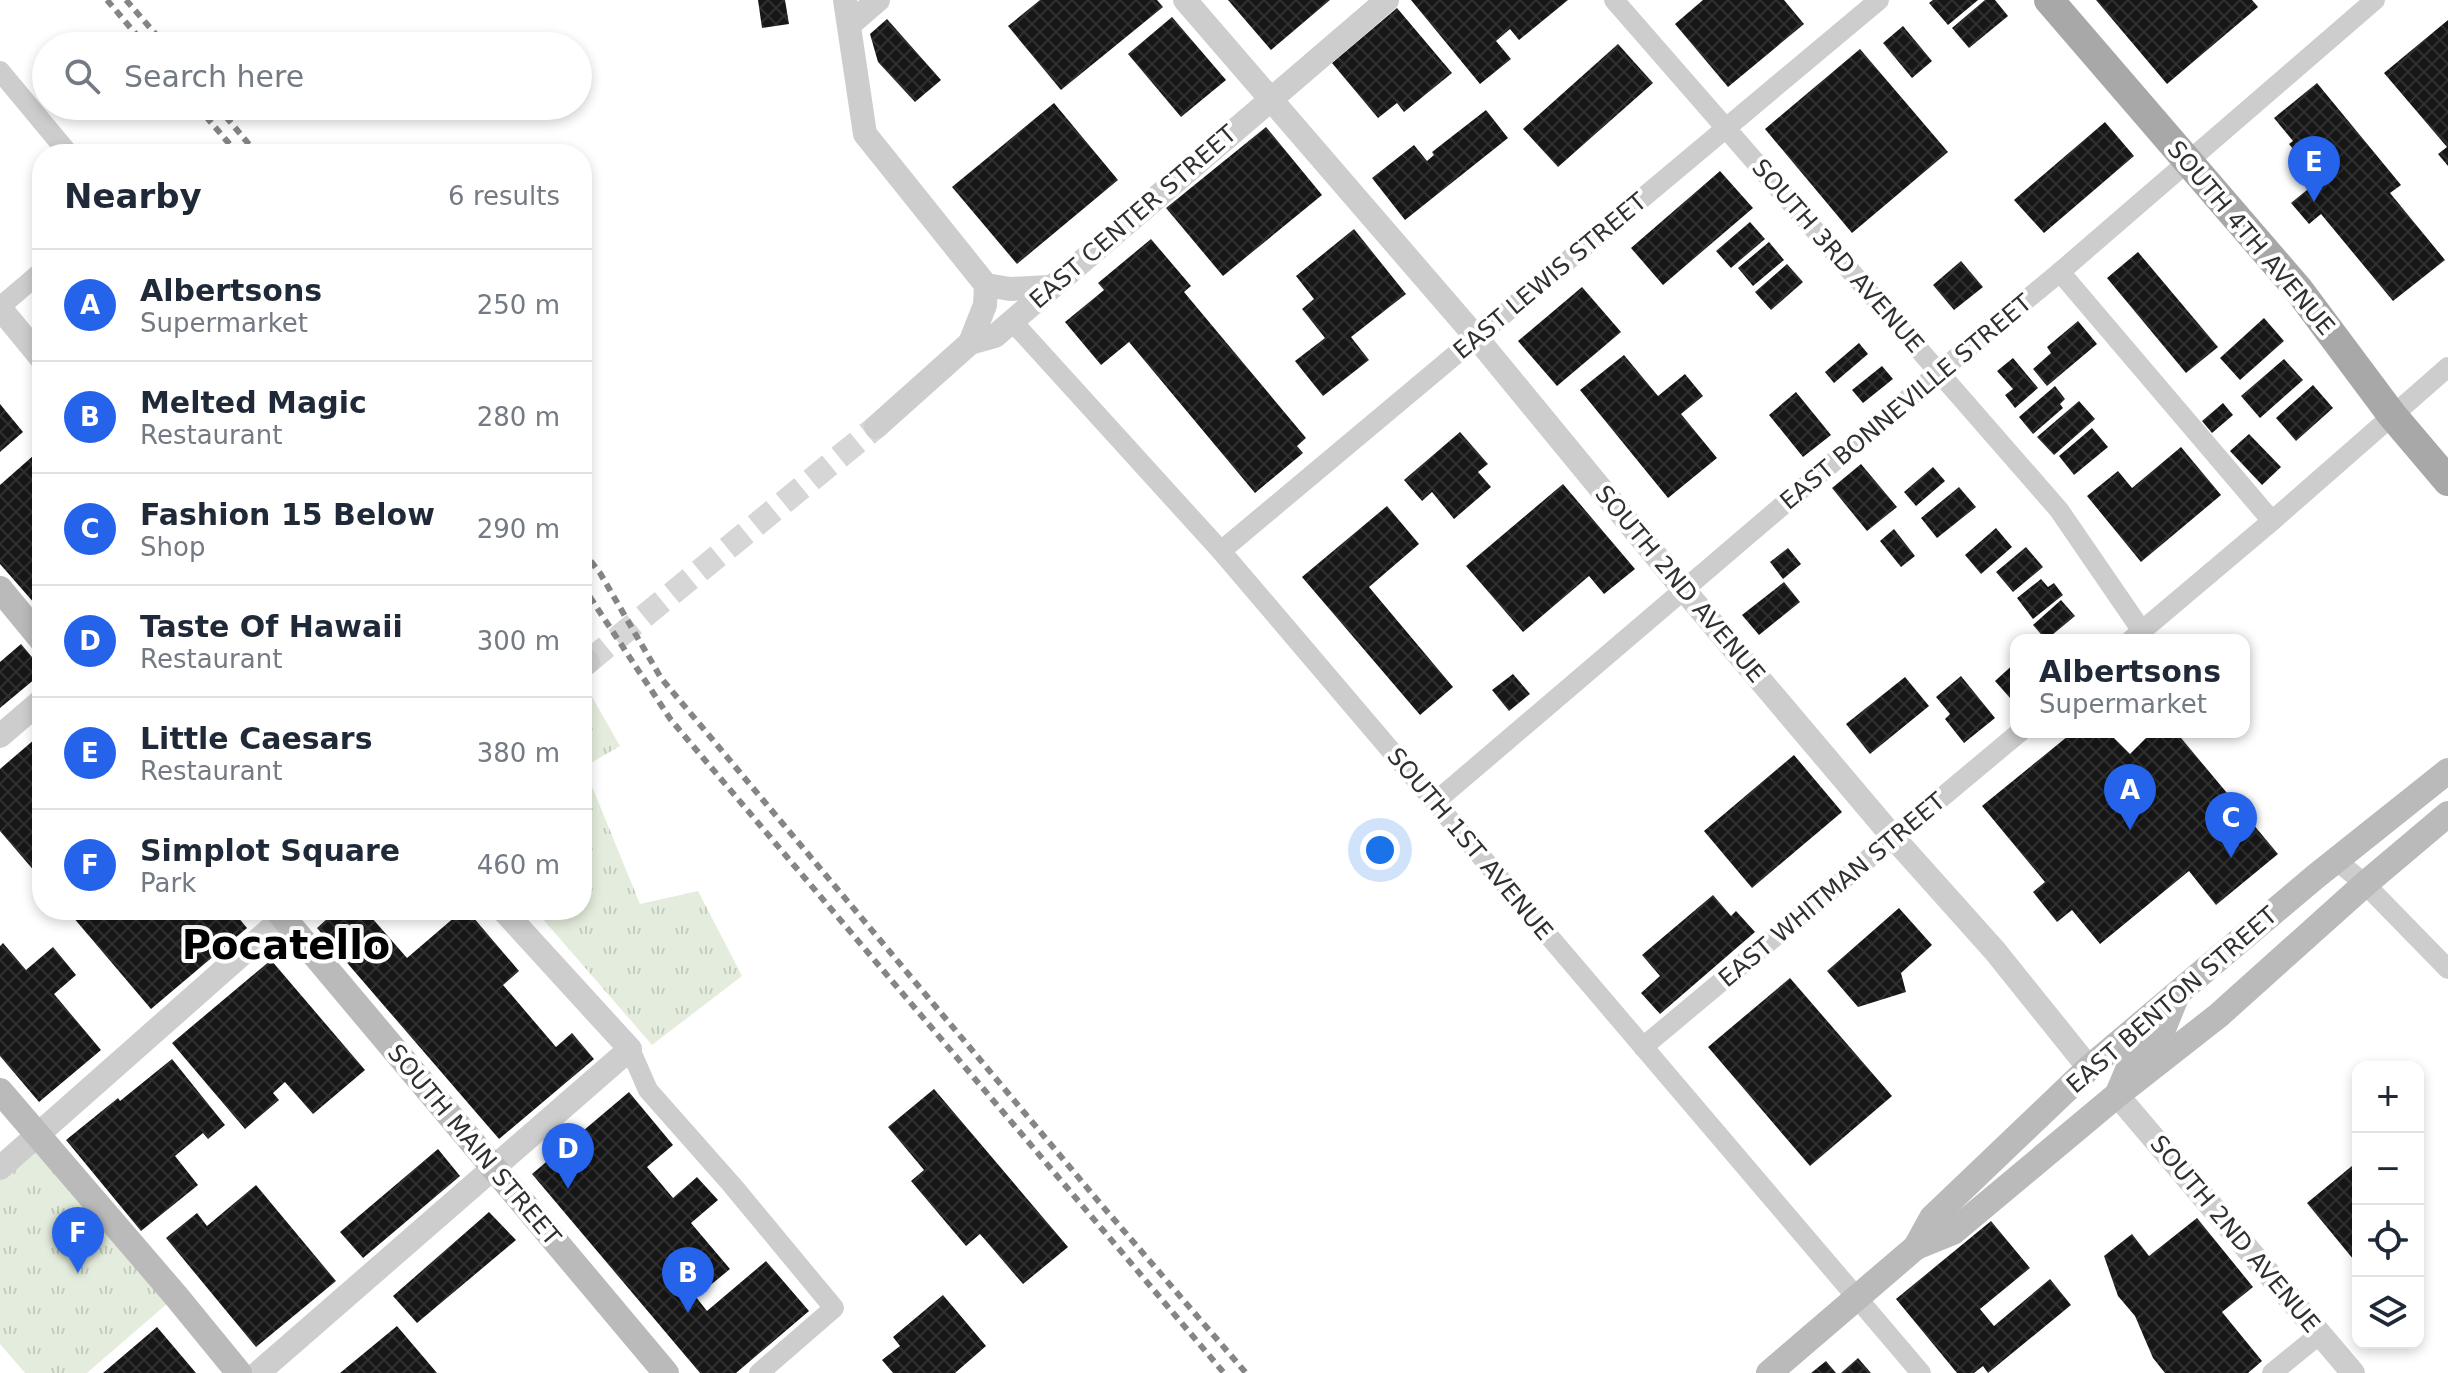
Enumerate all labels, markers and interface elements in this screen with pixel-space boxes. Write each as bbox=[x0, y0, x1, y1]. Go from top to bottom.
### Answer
search box bbox=[32, 32, 592, 120]
icon: search bbox=[60, 54, 104, 98]
text: Search here bbox=[124, 59, 304, 94]
street label: EAST CENTER STREET bbox=[1024, 119, 1242, 314]
street label: SOUTH 4TH AVENUE bbox=[2161, 135, 2341, 341]
pin: E bbox=[2288, 136, 2340, 202]
street label: SOUTH 3RD AVENUE bbox=[1746, 154, 1930, 358]
text: Nearby bbox=[64, 176, 202, 216]
text: 6 results bbox=[448, 181, 560, 211]
street label: EAST LEWIS STREET bbox=[1448, 187, 1652, 365]
text: Albertsons bbox=[140, 273, 322, 308]
street label: EAST BONNEVILLE STREET bbox=[1775, 288, 2038, 515]
text: A bbox=[80, 290, 100, 320]
text: 250 m bbox=[477, 290, 560, 320]
text: Supermarket bbox=[140, 308, 308, 338]
text: Melted Magic bbox=[140, 385, 367, 420]
text: B bbox=[80, 402, 100, 432]
text: 280 m bbox=[477, 402, 560, 432]
text: Restaurant bbox=[140, 420, 282, 450]
street label: SOUTH 2ND AVENUE bbox=[1589, 480, 1771, 688]
text: Fashion 15 Below bbox=[140, 497, 435, 532]
text: C bbox=[80, 514, 100, 544]
text: 290 m bbox=[477, 514, 560, 544]
text: Shop bbox=[140, 532, 205, 562]
text: Taste Of Hawaii bbox=[140, 609, 403, 644]
text: D bbox=[79, 626, 101, 656]
text: 300 m bbox=[477, 626, 560, 656]
popup bbox=[2010, 634, 2250, 738]
text: Restaurant bbox=[140, 644, 282, 674]
text: Albertsons bbox=[2039, 654, 2221, 689]
text: Supermarket bbox=[2039, 689, 2207, 719]
text: Little Caesars bbox=[140, 721, 373, 756]
text: E bbox=[81, 738, 99, 768]
text: 380 m bbox=[477, 738, 560, 768]
street label: SOUTH 1ST AVENUE bbox=[1382, 742, 1558, 946]
text: Restaurant bbox=[140, 756, 282, 786]
pin: A bbox=[2104, 764, 2156, 830]
street label: EAST WHITMAN STREET bbox=[1713, 787, 1951, 993]
pin: C bbox=[2205, 792, 2257, 858]
your location bbox=[1360, 830, 1400, 870]
text: Simplot Square bbox=[140, 833, 400, 868]
text: F bbox=[81, 850, 99, 880]
text: 460 m bbox=[477, 850, 560, 880]
text: Park bbox=[140, 868, 196, 898]
street label: EAST BENTON STREET bbox=[2061, 901, 2283, 1099]
district label: Pocatello bbox=[182, 922, 390, 968]
street label: SOUTH MAIN STREET bbox=[382, 1039, 566, 1251]
map controls bbox=[2352, 1061, 2424, 1349]
button: + bbox=[2352, 1061, 2424, 1133]
pin: D bbox=[542, 1123, 594, 1189]
street label: SOUTH 2ND AVENUE bbox=[2144, 1130, 2326, 1338]
button: − bbox=[2352, 1133, 2424, 1205]
button: locate bbox=[2352, 1205, 2424, 1277]
pin: F bbox=[52, 1207, 104, 1273]
pin: B bbox=[662, 1247, 714, 1313]
button: layers bbox=[2352, 1277, 2424, 1349]

